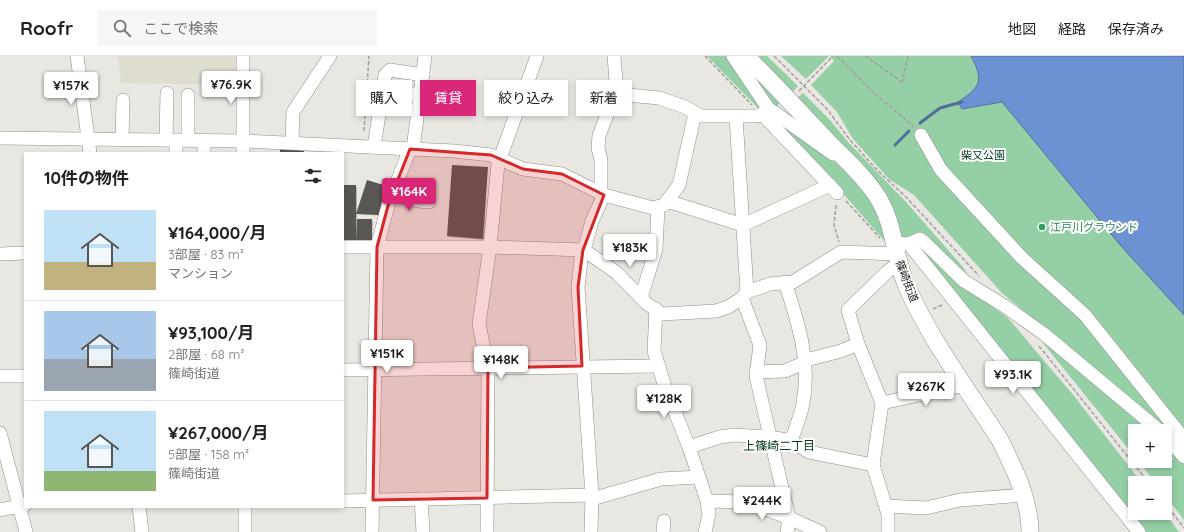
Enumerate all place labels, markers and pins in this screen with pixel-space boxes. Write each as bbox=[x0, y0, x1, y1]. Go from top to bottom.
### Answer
pin: ¥76.9K bbox=[198, 71, 264, 105]
pin: ¥157K bbox=[43, 72, 99, 106]
pin: ¥164K bbox=[381, 178, 437, 212]
place label: 江戸川グラウンド bbox=[1050, 220, 1138, 234]
marker: 江戸川グラウンド bbox=[1037, 222, 1047, 232]
pin: ¥183K bbox=[602, 234, 658, 268]
pin: ¥151K bbox=[359, 340, 415, 374]
pin: ¥148K bbox=[473, 346, 529, 380]
pin: ¥93.1K bbox=[980, 361, 1046, 395]
pin: ¥267K bbox=[898, 373, 954, 407]
pin: ¥128K bbox=[636, 385, 692, 419]
pin: ¥244K bbox=[734, 487, 790, 521]

